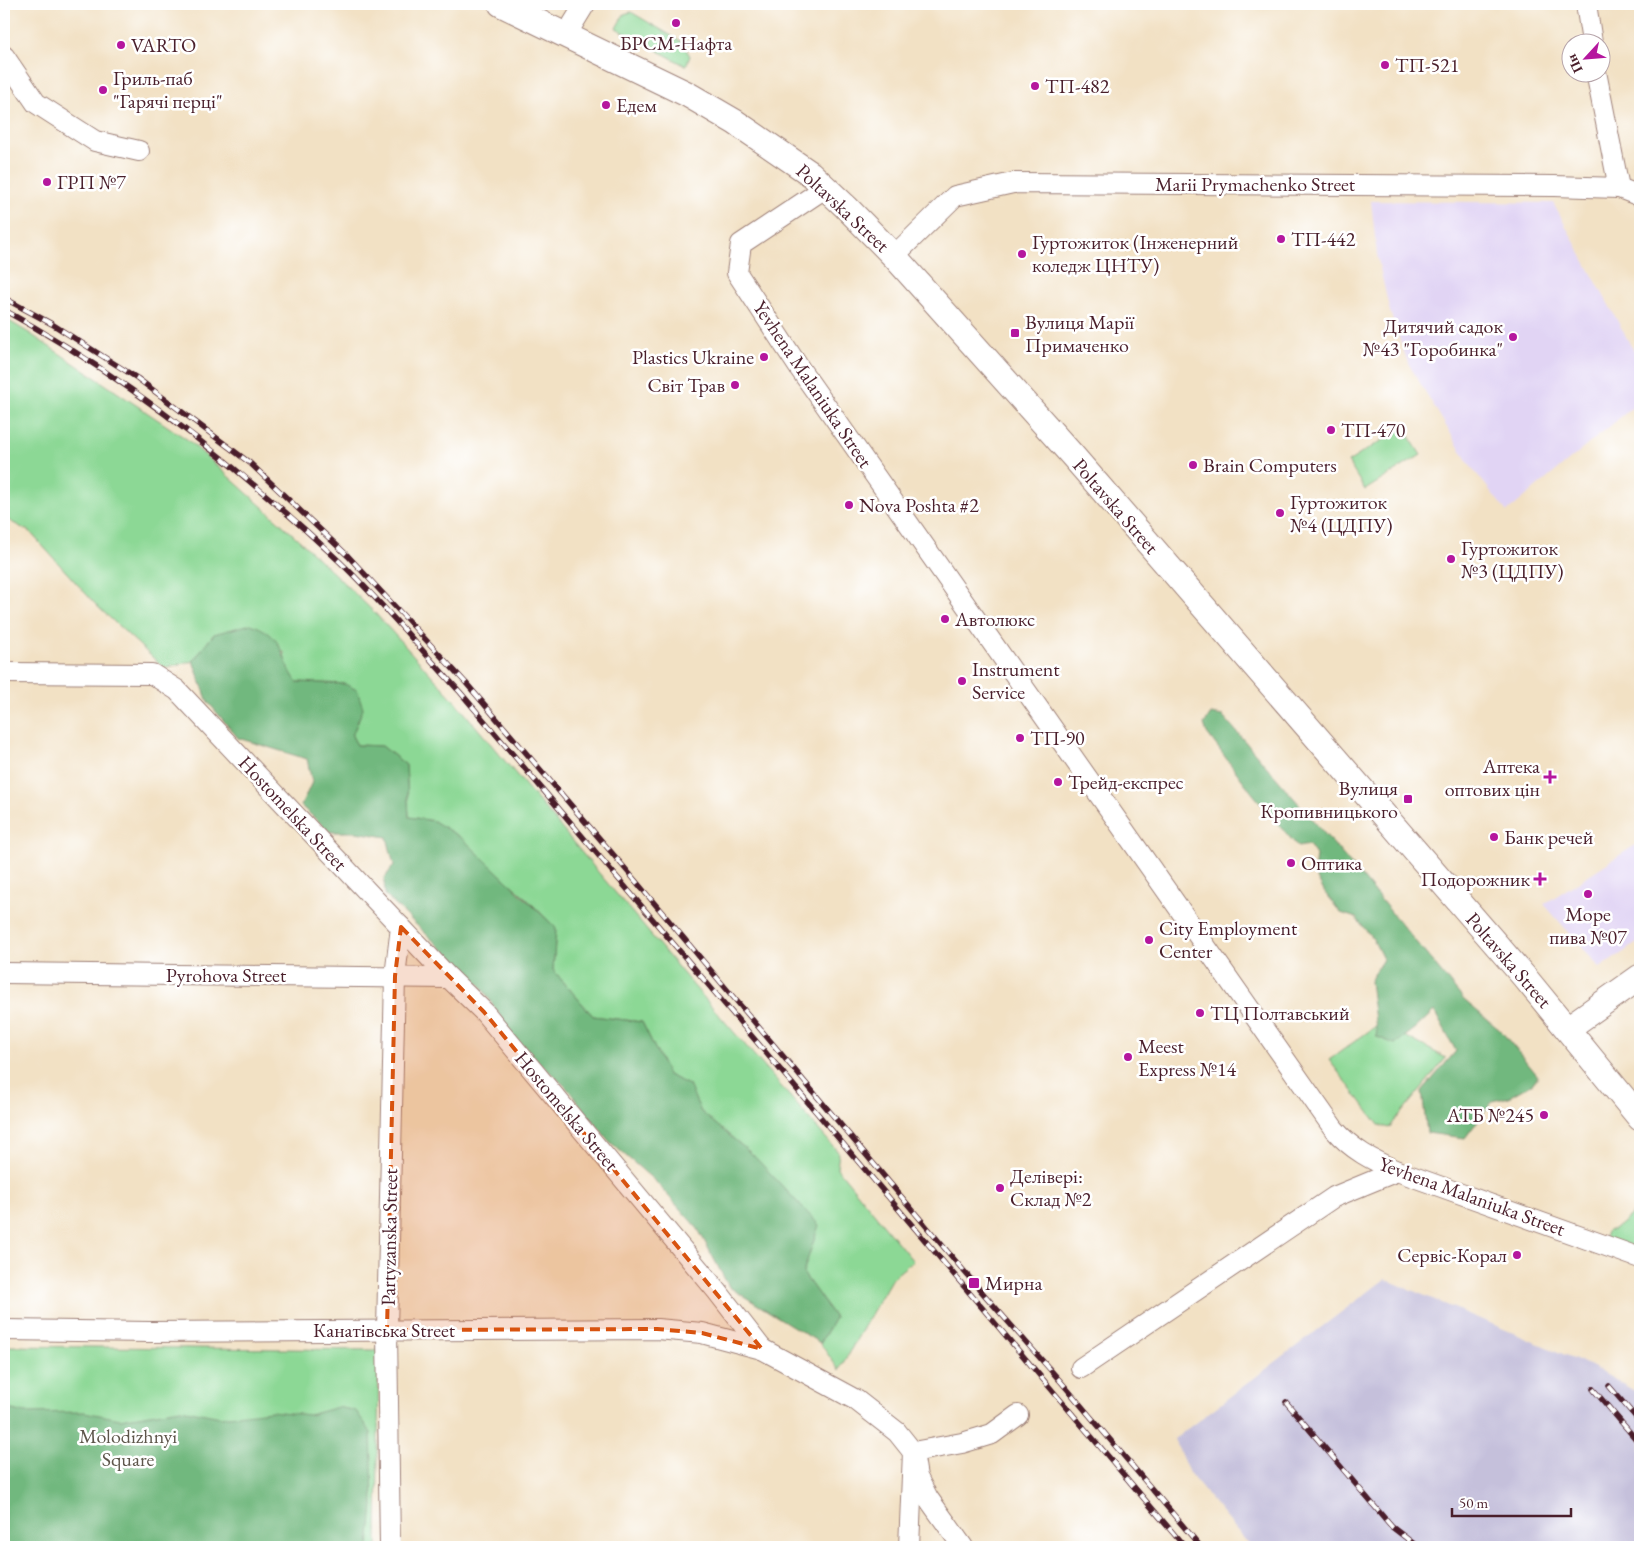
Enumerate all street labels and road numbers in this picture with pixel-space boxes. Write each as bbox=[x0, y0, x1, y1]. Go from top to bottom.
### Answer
street label: Poltavska Street bbox=[791, 158, 896, 259]
street label: Marii Prymachenko Street bbox=[1155, 171, 1356, 197]
street label: Yevhena Malaniuka Street bbox=[747, 295, 879, 473]
street label: Poltavska Street bbox=[1067, 453, 1165, 560]
street label: Hostomelska Street bbox=[233, 750, 354, 877]
street label: Poltavska Street bbox=[1460, 907, 1558, 1014]
street label: Pyrohova Street bbox=[166, 962, 287, 988]
street label: Hostomelska Street bbox=[509, 1046, 625, 1177]
street label: Yevhena Malaniuka Street bbox=[1375, 1150, 1569, 1242]
street label: Partyzanska Street bbox=[375, 1167, 403, 1306]
street label: Канатівська Street bbox=[313, 1317, 456, 1343]

